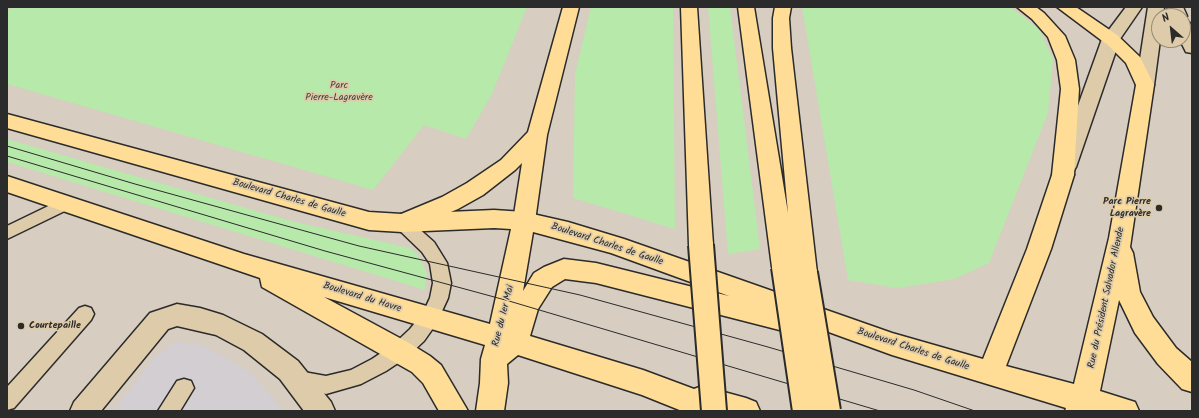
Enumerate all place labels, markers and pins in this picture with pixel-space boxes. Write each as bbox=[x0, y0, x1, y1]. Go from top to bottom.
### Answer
place label: Parc Pierre Lagravère bbox=[1103, 196, 1151, 220]
marker: Parc Pierre Lagravère bbox=[1154, 203, 1164, 213]
place label: Courtepaille bbox=[29, 320, 81, 332]
marker: Courtepaille bbox=[16, 321, 26, 331]

